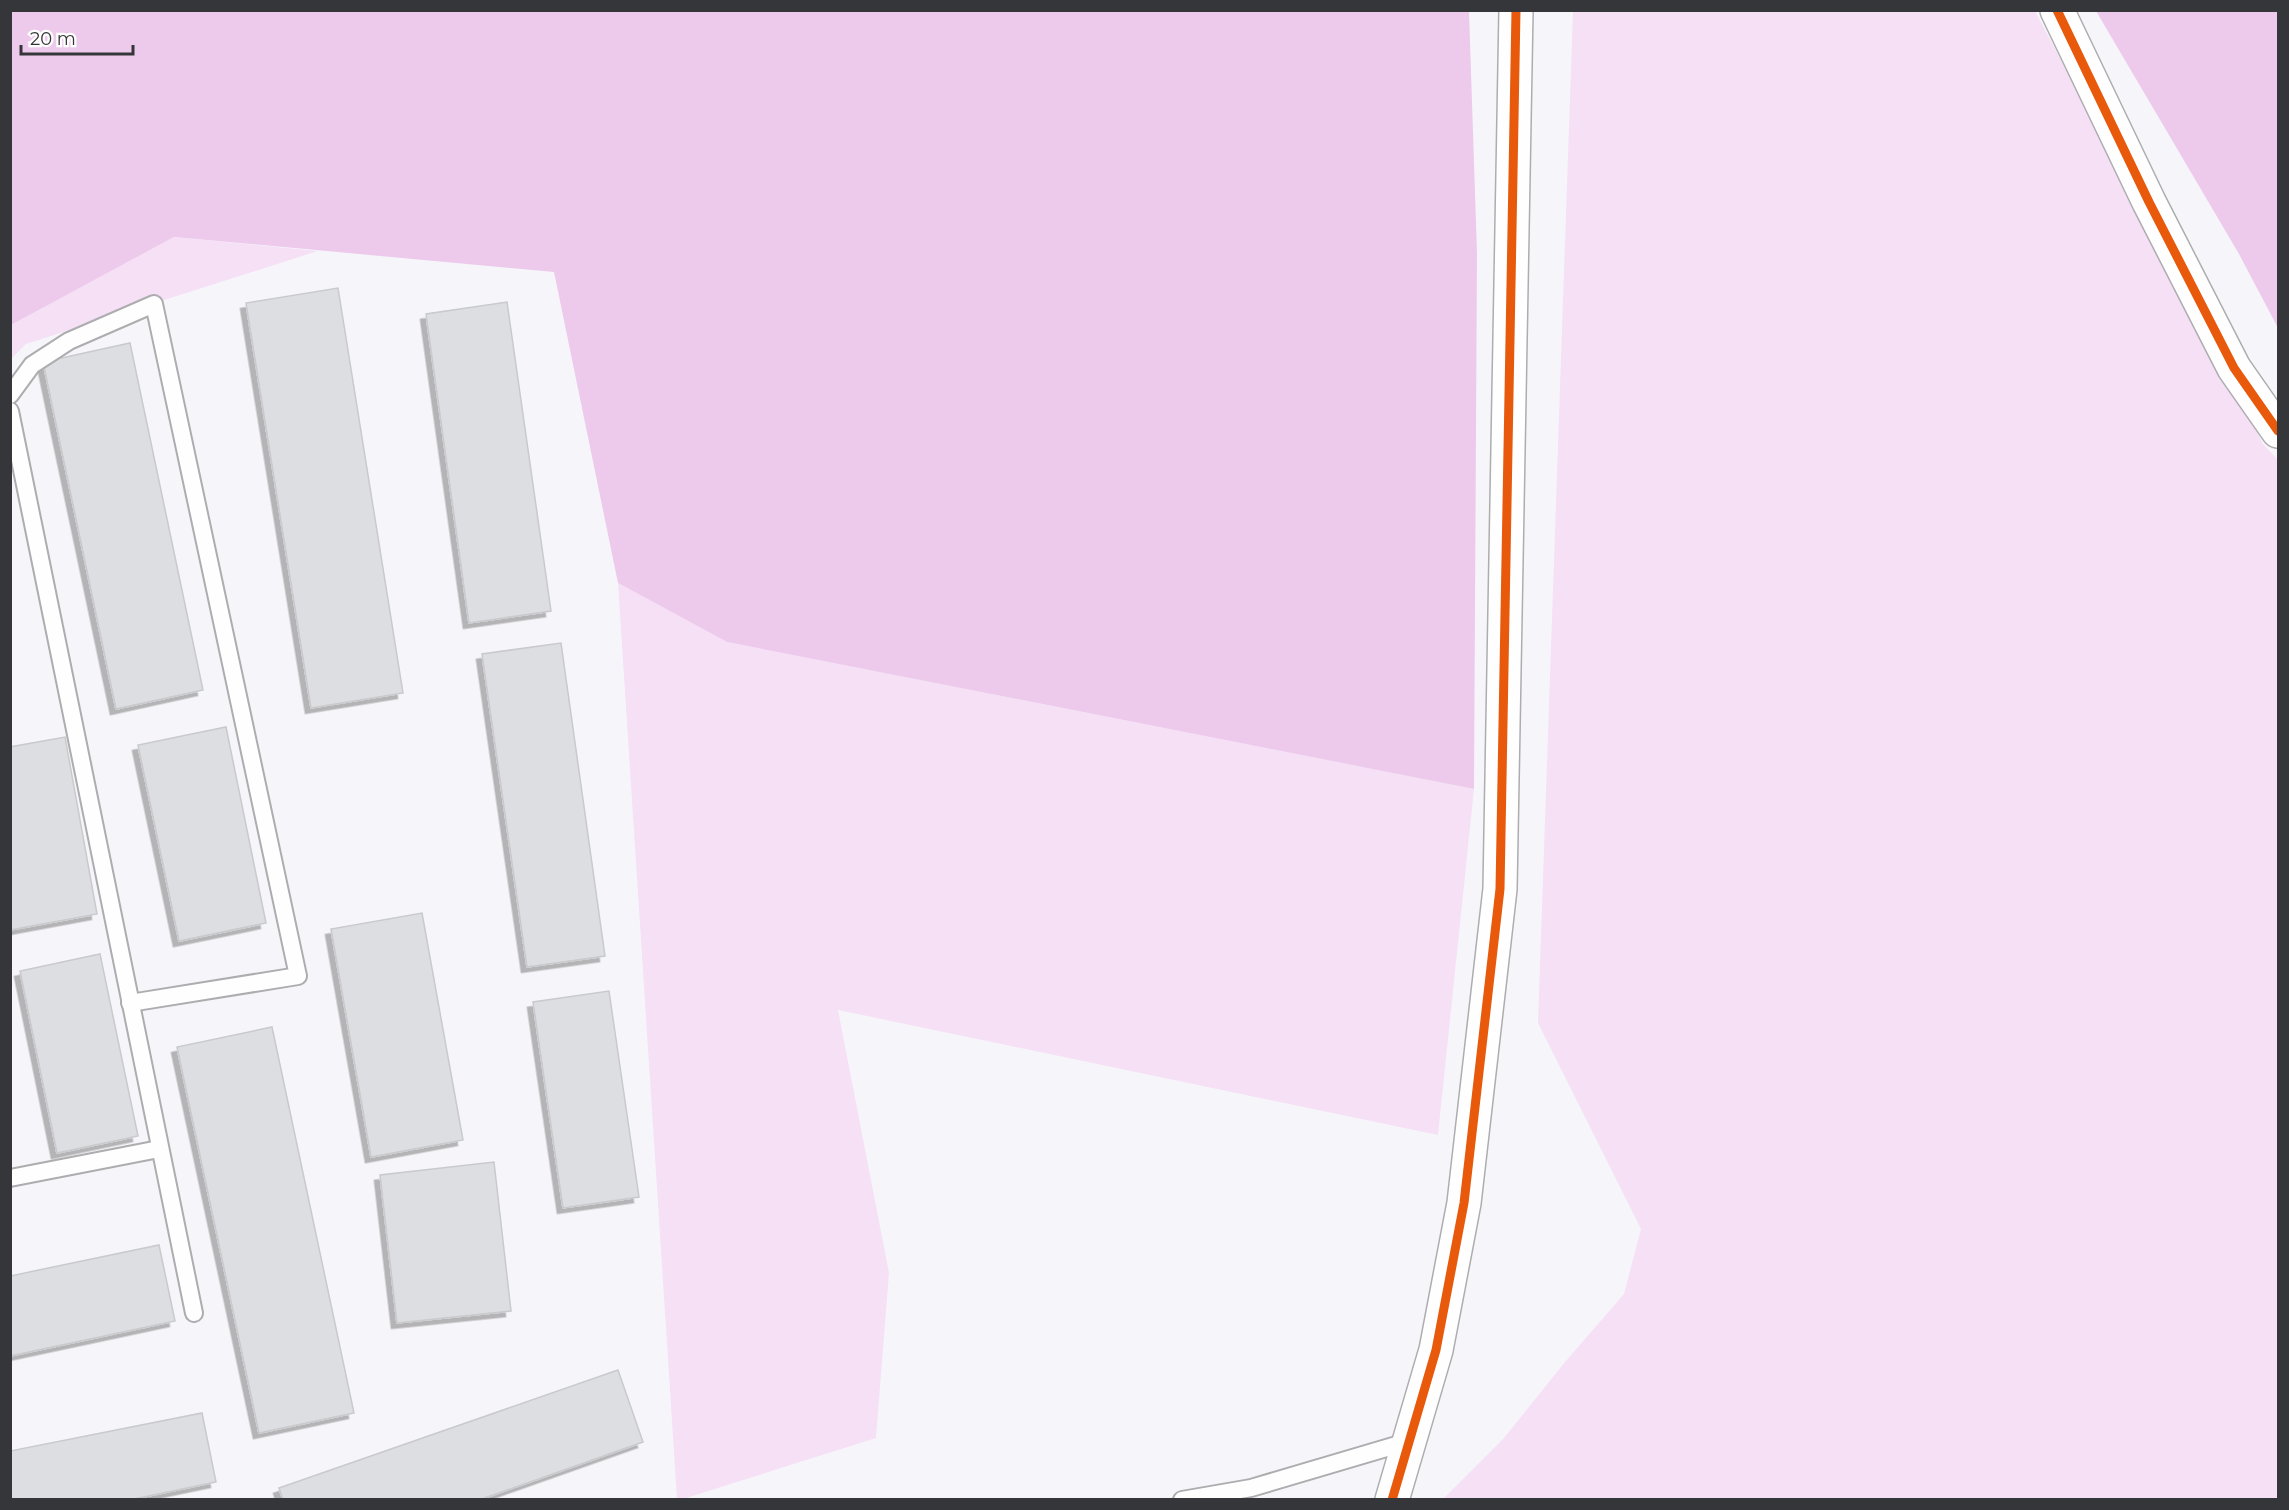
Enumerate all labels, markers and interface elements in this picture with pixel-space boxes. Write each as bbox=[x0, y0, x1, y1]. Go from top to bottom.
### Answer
scale bar bbox=[21, 18, 134, 56]
text: 20 m bbox=[30, 28, 76, 50]

